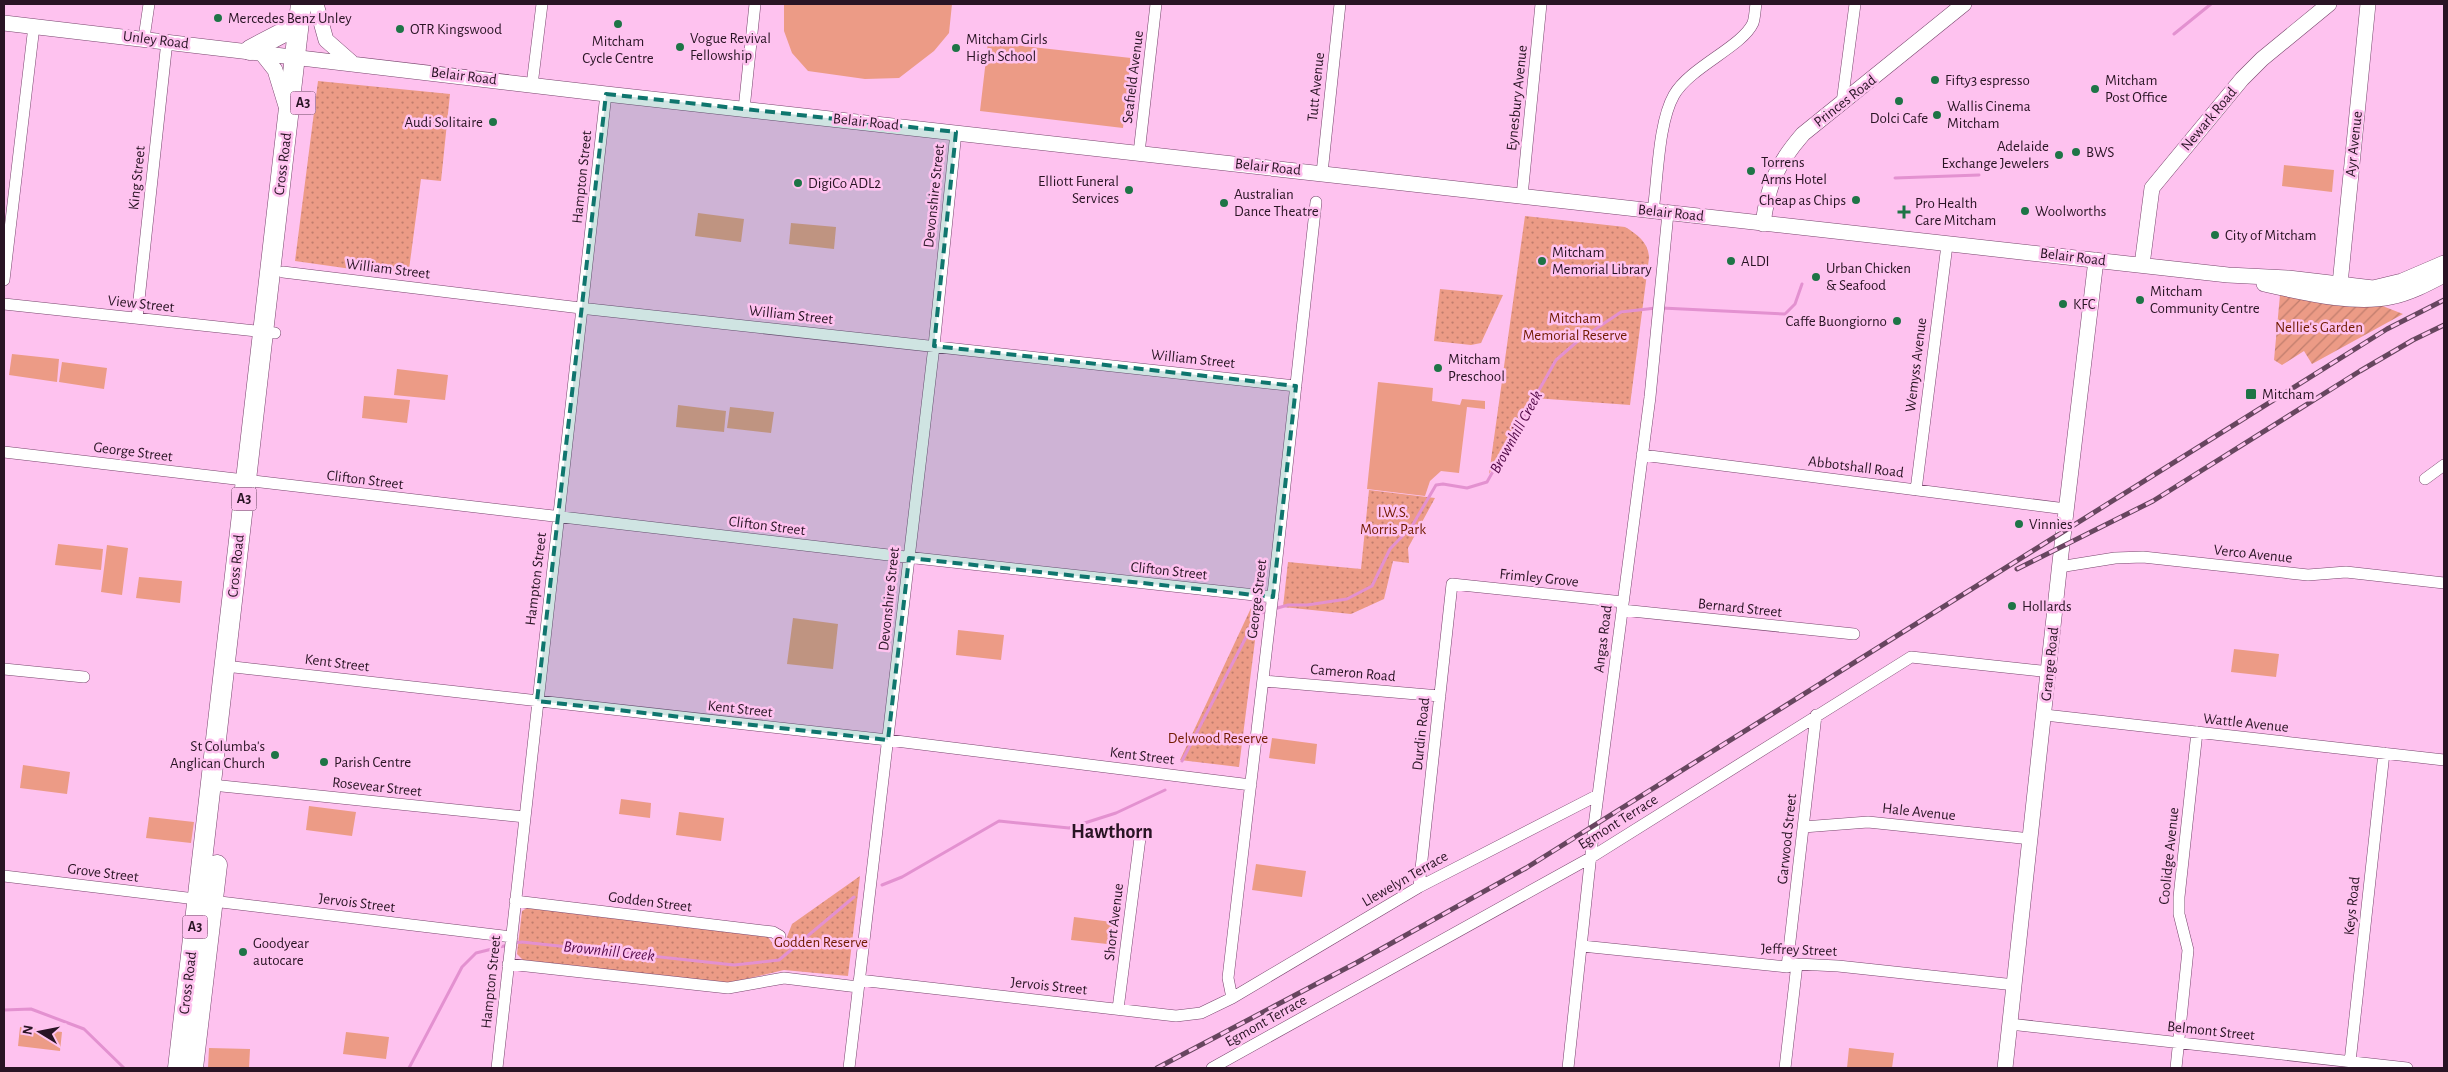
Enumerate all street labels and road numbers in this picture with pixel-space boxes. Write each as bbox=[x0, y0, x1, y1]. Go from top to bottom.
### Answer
street label: Unley Road bbox=[122, 29, 190, 52]
street label: Seafield Avenue bbox=[1120, 30, 1146, 124]
street label: Eynesbury Avenue bbox=[1504, 44, 1530, 152]
street label: Tutt Avenue bbox=[1305, 51, 1327, 122]
street label: Belair Road bbox=[430, 65, 498, 88]
street label: Princes Road bbox=[1811, 72, 1879, 130]
street label: Newark Road bbox=[2178, 84, 2240, 154]
road number: A3 bbox=[290, 92, 316, 115]
street label: Ayr Avenue bbox=[2343, 110, 2365, 178]
street label: Belair Road bbox=[832, 111, 900, 133]
street label: Hampton Street bbox=[570, 129, 594, 224]
street label: Cross Road bbox=[272, 132, 294, 196]
street label: Devonshire Street bbox=[921, 143, 947, 249]
street label: King Street bbox=[126, 145, 148, 211]
street label: Belair Road bbox=[1234, 156, 1302, 178]
street label: Belair Road bbox=[1637, 202, 1705, 224]
street label: Belair Road bbox=[2039, 246, 2107, 269]
street label: William Street bbox=[345, 256, 431, 282]
street label: View Street bbox=[107, 293, 175, 315]
street label: William Street bbox=[748, 303, 834, 327]
street label: Wemyss Avenue bbox=[1903, 317, 1929, 413]
street label: William Street bbox=[1150, 347, 1236, 371]
street label: George Street bbox=[93, 440, 174, 464]
street label: Abbotshall Road bbox=[1807, 454, 1905, 480]
street label: Clifton Street bbox=[326, 468, 404, 492]
road number: A3 bbox=[232, 488, 256, 510]
street label: Clifton Street bbox=[728, 514, 806, 538]
street label: Hampton Street bbox=[523, 531, 549, 626]
street label: Cross Road bbox=[225, 534, 247, 598]
street label: Verco Avenue bbox=[2213, 542, 2293, 566]
street label: Devonshire Street bbox=[876, 546, 902, 652]
street label: George Street bbox=[1245, 558, 1269, 639]
street label: Clifton Street bbox=[1130, 560, 1208, 583]
street label: Frimley Grove bbox=[1499, 566, 1579, 590]
street label: Bernard Street bbox=[1697, 596, 1783, 620]
street label: Angas Road bbox=[1591, 604, 1615, 674]
street label: Grange Road bbox=[2039, 626, 2061, 702]
street label: Kent Street bbox=[304, 652, 370, 674]
street label: Cameron Road bbox=[1310, 662, 1397, 684]
street label: Durdin Road bbox=[1410, 696, 1432, 771]
street label: Kent Street bbox=[707, 698, 773, 720]
street label: Wattle Avenue bbox=[2202, 711, 2290, 735]
street label: Kent Street bbox=[1109, 745, 1175, 767]
street label: Rosevear Street bbox=[331, 775, 423, 799]
street label: Egmont Terrace bbox=[1576, 792, 1660, 852]
street label: Garwood Street bbox=[1775, 793, 1799, 885]
street label: Hale Avenue bbox=[1882, 801, 1957, 823]
street label: Coolidge Avenue bbox=[2156, 807, 2182, 905]
street label: Llewelyn Terrace bbox=[1360, 848, 1451, 910]
street label: Grove Street bbox=[67, 861, 140, 885]
street label: Keys Road bbox=[2341, 876, 2363, 936]
street label: Short Avenue bbox=[1102, 882, 1126, 962]
street label: Godden Street bbox=[607, 889, 693, 915]
street label: Jervois Street bbox=[318, 891, 396, 915]
road number: A3 bbox=[182, 916, 208, 939]
street label: Hampton Street bbox=[479, 934, 503, 1029]
street label: Jeffrey Street bbox=[1761, 941, 1838, 959]
street label: Cross Road bbox=[177, 951, 199, 1015]
street label: Jervois Street bbox=[1010, 975, 1088, 997]
street label: Egmont Terrace bbox=[1223, 992, 1309, 1050]
street label: Belmont Street bbox=[2166, 1019, 2256, 1043]

